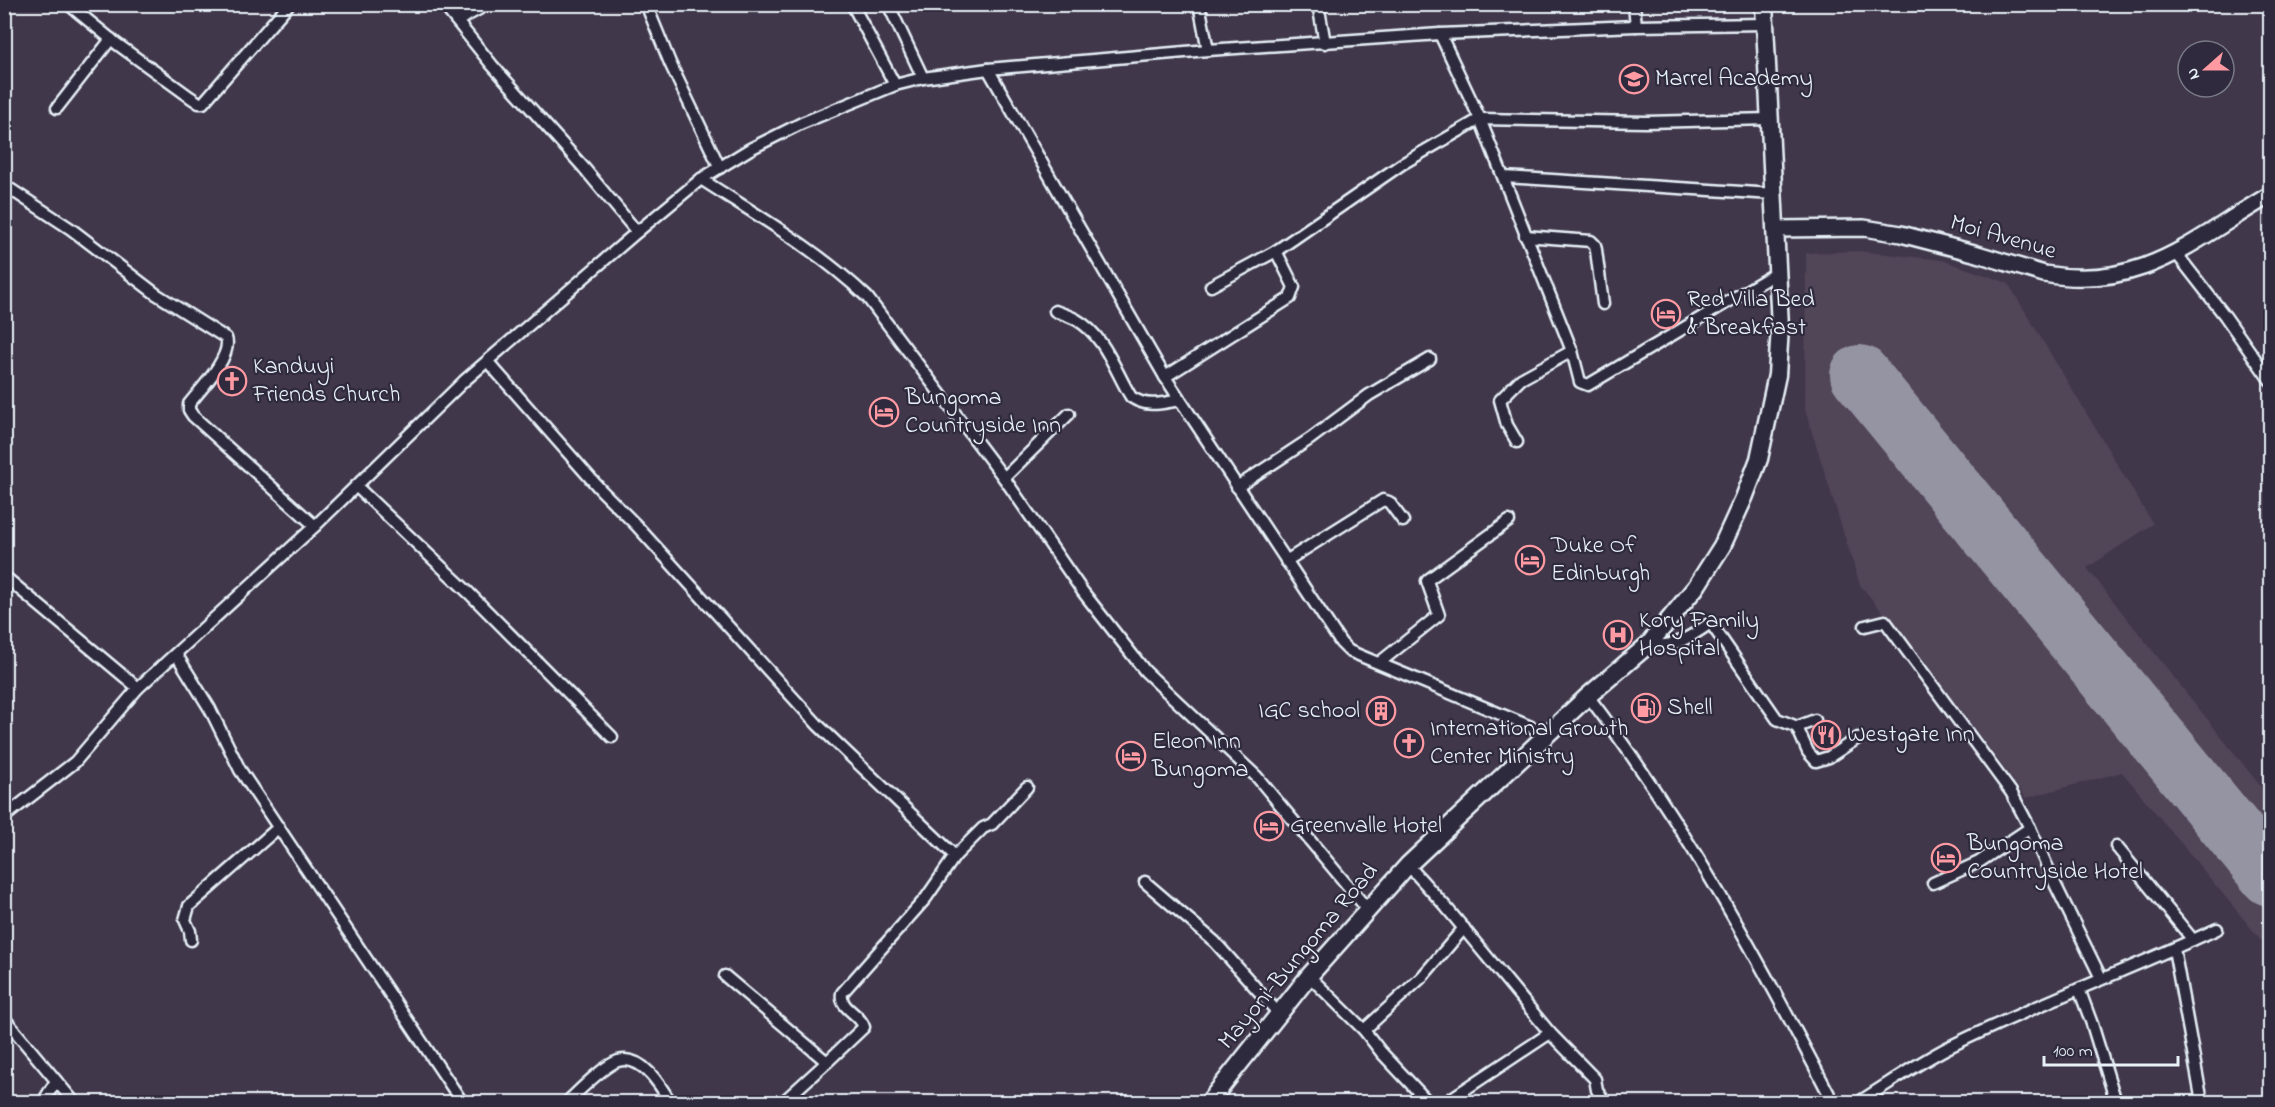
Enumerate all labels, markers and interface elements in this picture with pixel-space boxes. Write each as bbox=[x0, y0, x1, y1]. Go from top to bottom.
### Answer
north arrow bbox=[2176, 39, 2236, 99]
place label: Marrel Academy bbox=[1655, 62, 1813, 98]
school or university icon: Marrel Academy bbox=[1618, 63, 1650, 95]
text: N bbox=[2181, 64, 2207, 83]
street label: Moi Avenue bbox=[1946, 206, 2061, 270]
place label: Red Villa Bed & Breakfast bbox=[1687, 283, 1815, 346]
hotel icon: Red Villa Bed & Breakfast bbox=[1650, 298, 1682, 330]
place label: Kanduyi Friends Church bbox=[252, 350, 400, 413]
church icon: Kanduyi Friends Church bbox=[216, 365, 248, 397]
place label: Bungoma Countryside Inn bbox=[904, 381, 1061, 445]
hotel icon: Bungoma Countryside Inn bbox=[868, 396, 900, 428]
place label: Duke Of Edinburgh bbox=[1550, 529, 1650, 592]
hotel icon: Duke Of Edinburgh bbox=[1514, 544, 1546, 576]
place label: Kory Family Hospital bbox=[1639, 604, 1759, 667]
hospital icon: Kory Family Hospital bbox=[1602, 619, 1634, 651]
place label: Shell bbox=[1667, 691, 1713, 726]
fuel station icon: Shell bbox=[1630, 692, 1662, 724]
place label: IGC school bbox=[1258, 694, 1360, 729]
building icon: IGC school bbox=[1365, 695, 1397, 727]
place label: International Growth Center Ministry bbox=[1430, 712, 1628, 776]
place label: Westgate Inn bbox=[1847, 718, 1975, 753]
restaurant icon: Westgate Inn bbox=[1810, 719, 1842, 751]
place label: Eleon Inn Bungoma bbox=[1151, 725, 1249, 788]
church icon: International Growth Center Ministry bbox=[1393, 727, 1425, 759]
hotel icon: Eleon Inn Bungoma bbox=[1115, 740, 1147, 772]
place label: Greenvalle Hotel bbox=[1290, 809, 1442, 844]
hotel icon: Greenvalle Hotel bbox=[1253, 810, 1285, 842]
place label: Bungoma Countryside Hotel bbox=[1966, 827, 2143, 891]
hotel icon: Bungoma Countryside Hotel bbox=[1930, 842, 1962, 874]
street label: Mayoni-Bungoma Road bbox=[1210, 856, 1389, 1058]
scale bar bbox=[2044, 1029, 2178, 1067]
text: 100 m bbox=[2053, 1039, 2093, 1065]

